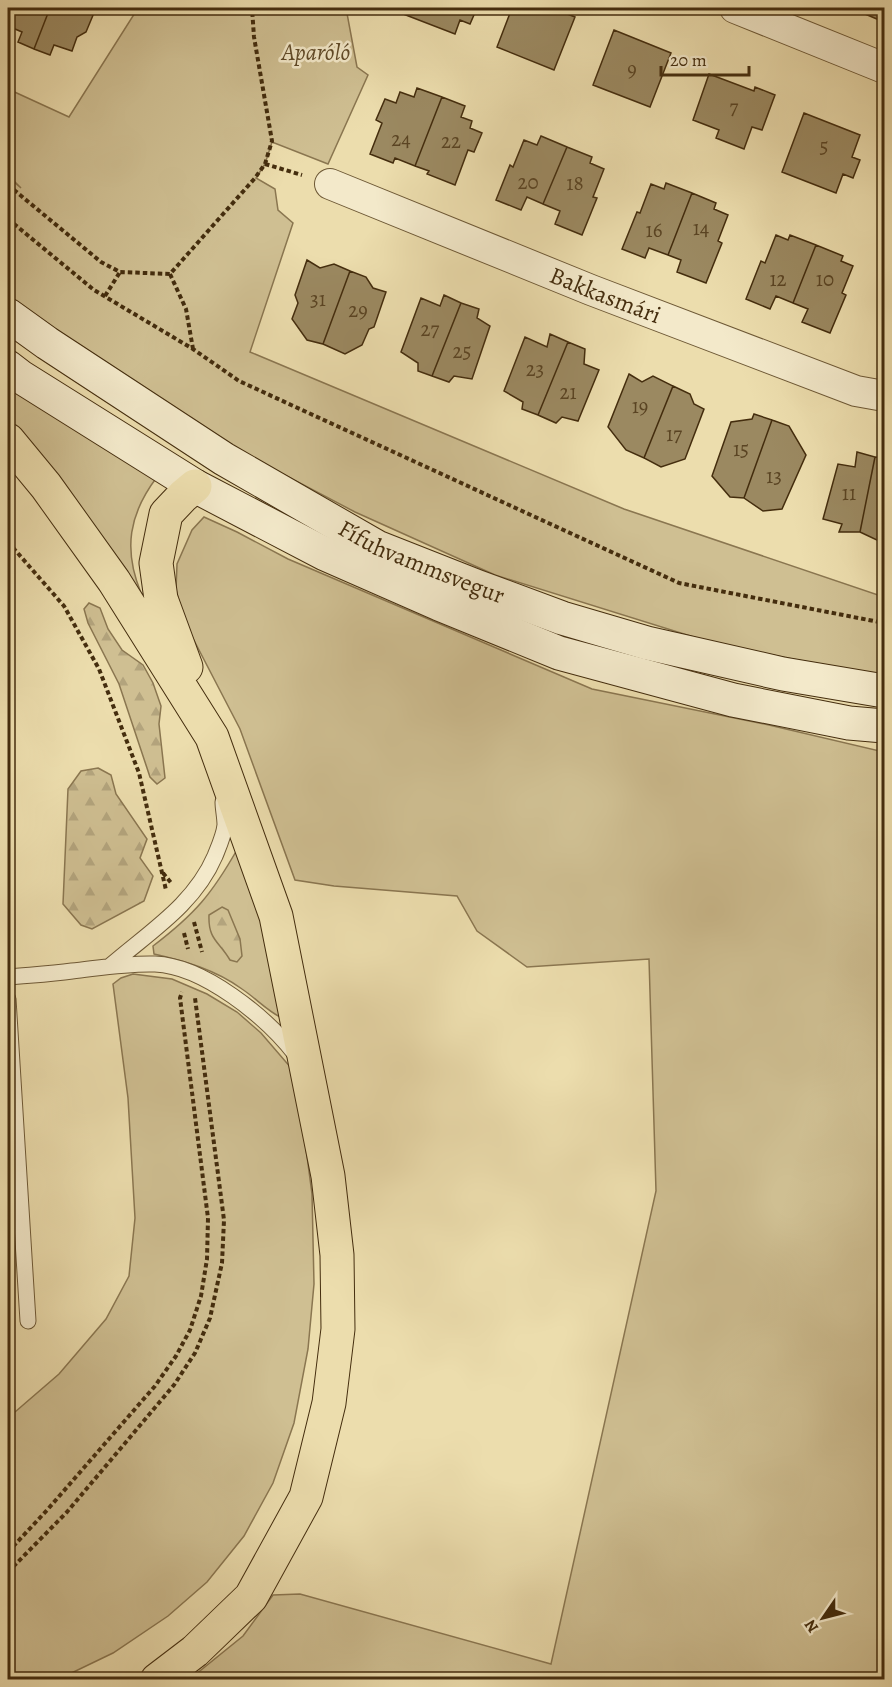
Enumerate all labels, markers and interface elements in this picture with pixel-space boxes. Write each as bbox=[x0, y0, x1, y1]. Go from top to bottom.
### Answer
park label: Aparóló bbox=[280, 36, 350, 68]
scale bar bbox=[661, 39, 750, 77]
text: 20 m bbox=[670, 48, 707, 72]
house number: 9 bbox=[627, 55, 637, 83]
house number: 7 bbox=[730, 93, 739, 121]
house number: 24 bbox=[391, 125, 411, 153]
house number: 22 bbox=[441, 127, 461, 155]
house number: 5 bbox=[819, 132, 829, 160]
house number: 20 bbox=[517, 168, 539, 196]
house number: 18 bbox=[566, 169, 584, 197]
house number: 14 bbox=[693, 214, 709, 242]
house number: 16 bbox=[646, 216, 663, 244]
street label: Bakkasmári bbox=[545, 259, 666, 331]
house number: 12 bbox=[769, 265, 787, 293]
house number: 10 bbox=[816, 265, 834, 293]
house number: 31 bbox=[310, 285, 326, 313]
house number: 29 bbox=[348, 296, 368, 324]
house number: 27 bbox=[421, 315, 440, 343]
house number: 25 bbox=[452, 337, 472, 365]
house number: 23 bbox=[526, 355, 544, 383]
house number: 21 bbox=[559, 378, 577, 406]
house number: 19 bbox=[632, 392, 648, 420]
house number: 17 bbox=[666, 420, 682, 448]
house number: 15 bbox=[733, 435, 749, 463]
house number: 13 bbox=[766, 462, 782, 490]
house number: 11 bbox=[842, 479, 856, 507]
street label: Fífuhvammsvegur bbox=[333, 512, 509, 611]
north arrow bbox=[793, 1588, 853, 1648]
text: N bbox=[799, 1615, 824, 1637]

